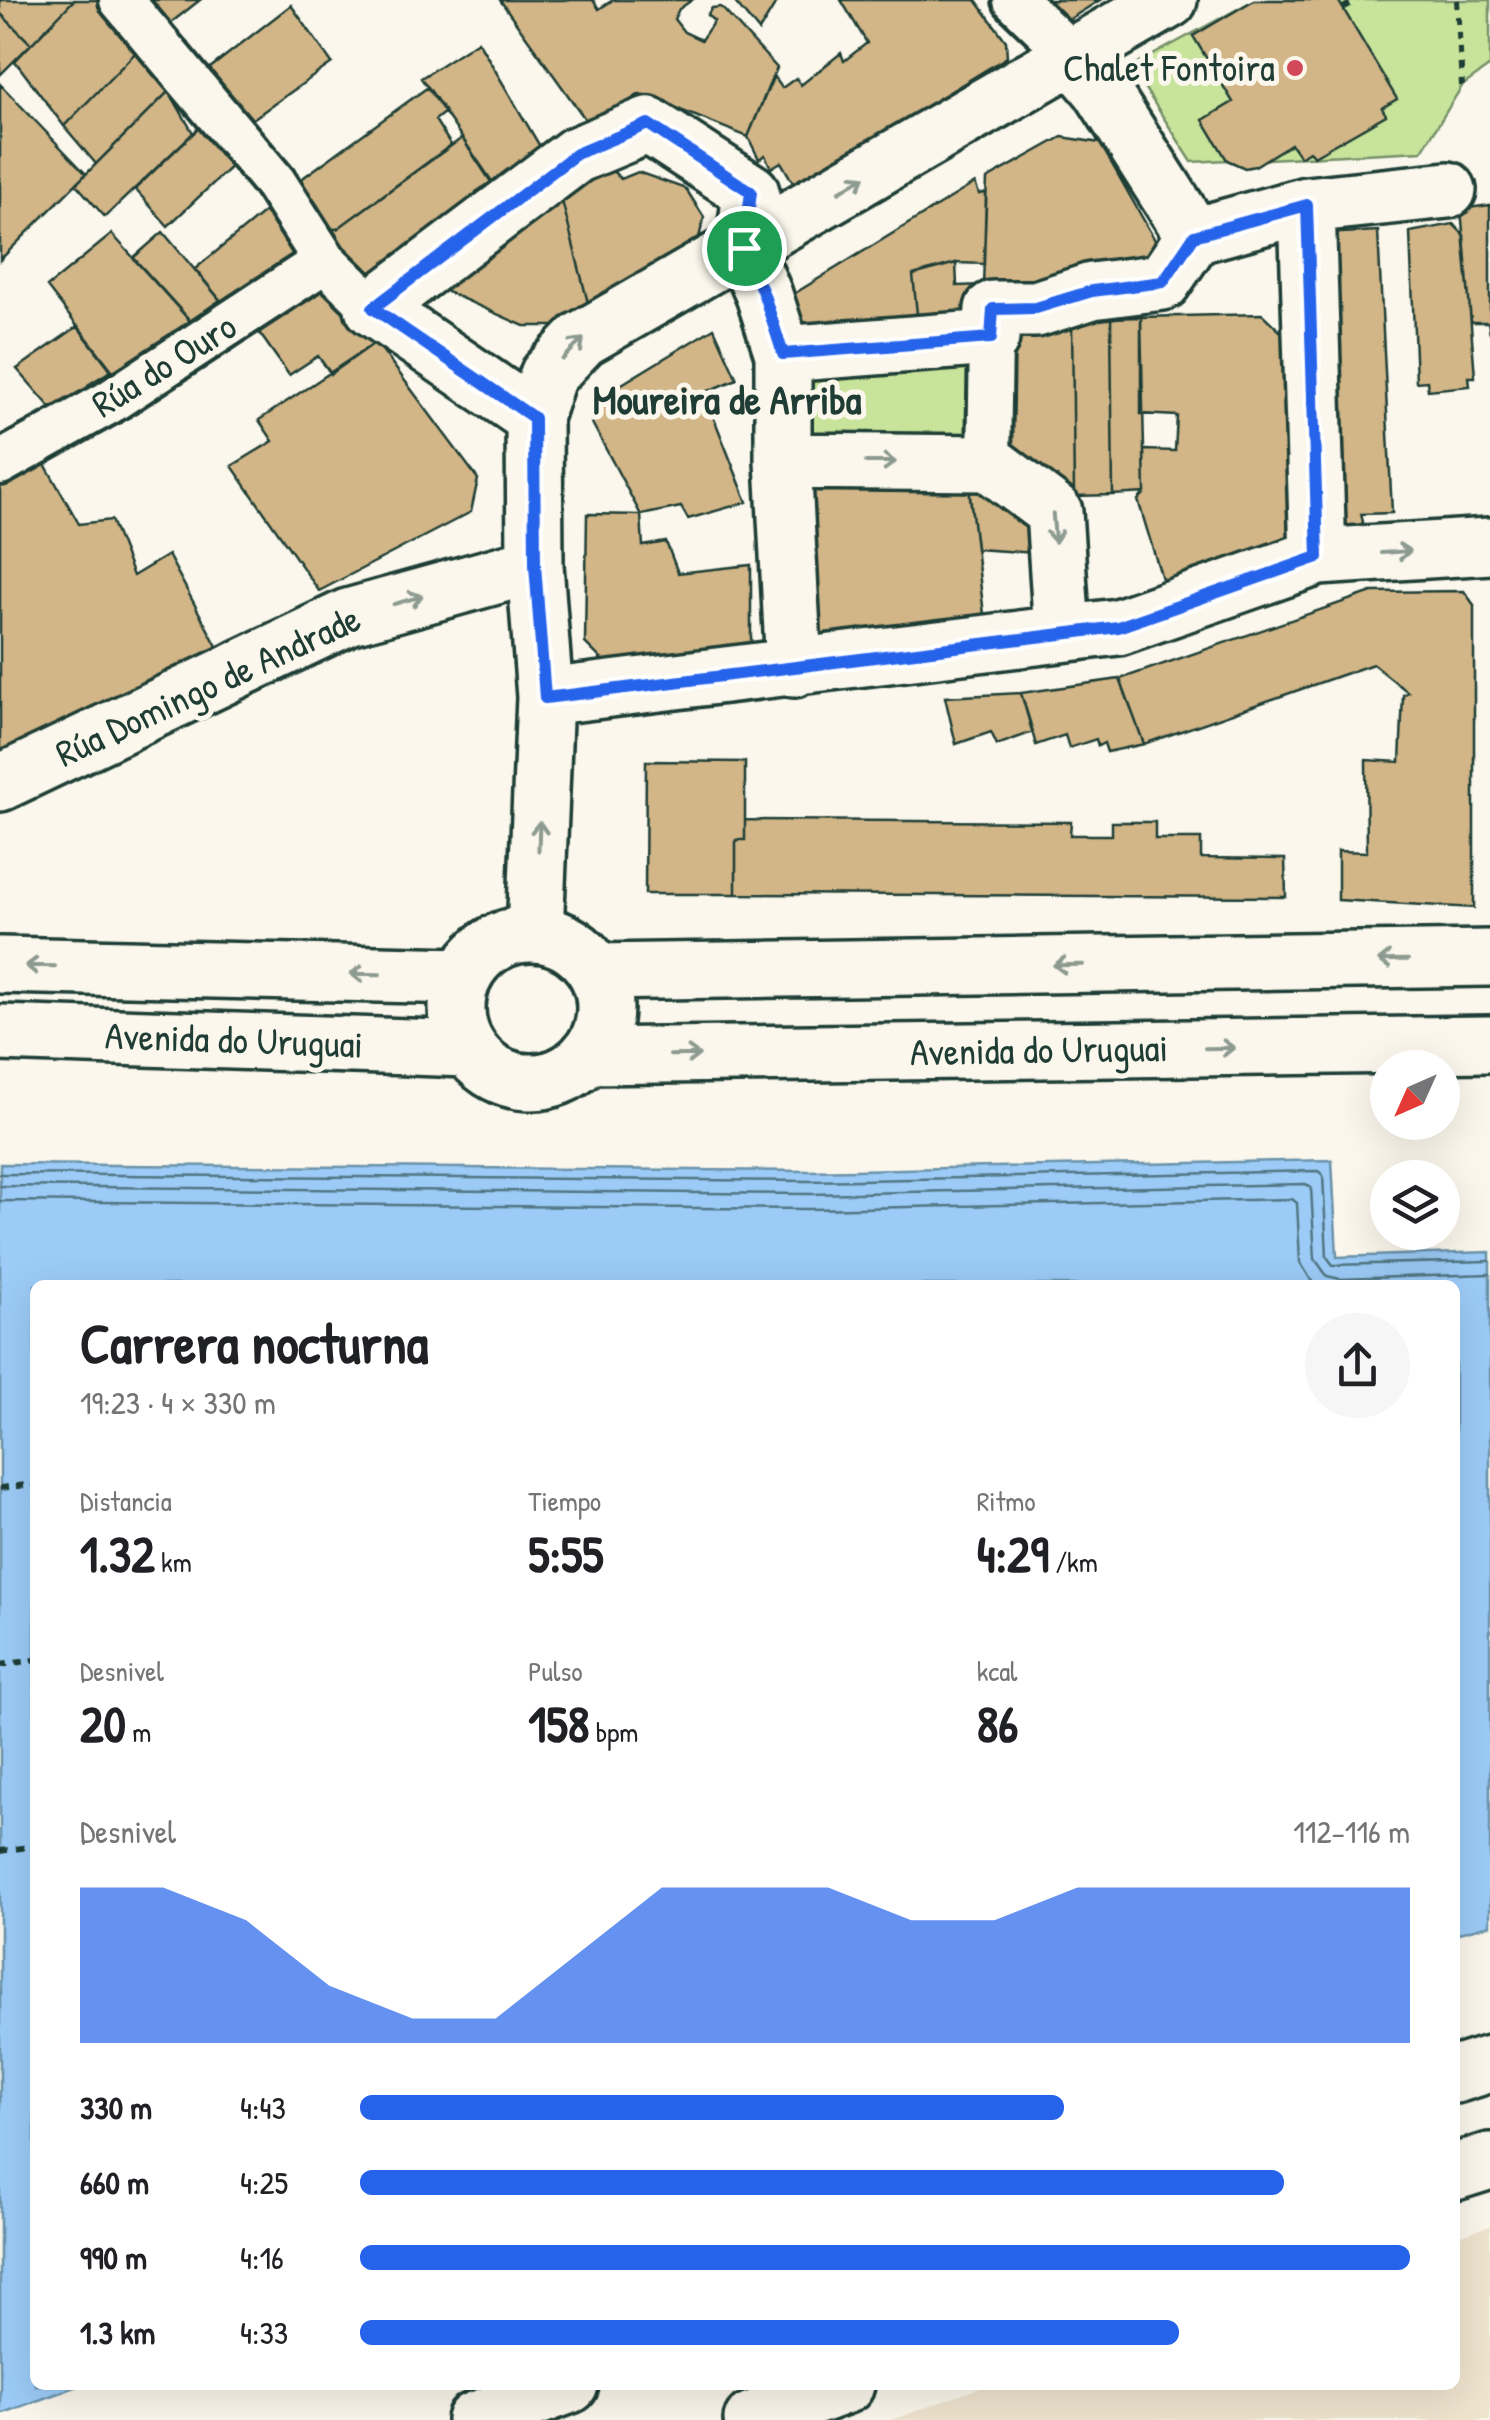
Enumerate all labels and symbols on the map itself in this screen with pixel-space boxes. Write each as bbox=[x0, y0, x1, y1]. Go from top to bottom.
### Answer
place label: Chalet Fontoira bbox=[1063, 41, 1275, 93]
marker: Chalet Fontoira bbox=[1284, 57, 1306, 79]
one-way arrow bbox=[837, 174, 866, 194]
pin bbox=[702, 206, 787, 291]
street label: Rúa do Ouro bbox=[81, 299, 246, 429]
one-way arrow bbox=[561, 337, 585, 361]
district label: Moureira de Arriba bbox=[593, 372, 862, 426]
one-way arrow bbox=[864, 452, 896, 472]
one-way arrow bbox=[1045, 512, 1064, 544]
one-way arrow bbox=[1380, 542, 1412, 561]
one-way arrow bbox=[391, 590, 423, 608]
street label: Rúa Domingo de Andrade bbox=[47, 592, 368, 779]
one-way arrow bbox=[530, 820, 549, 852]
one-way arrow bbox=[1377, 950, 1410, 970]
one-way arrow bbox=[1052, 955, 1084, 974]
one-way arrow bbox=[25, 956, 57, 975]
one-way arrow bbox=[349, 964, 381, 983]
street label: Avenida do Uruguai bbox=[104, 1009, 364, 1069]
street label: Avenida do Uruguai bbox=[909, 1021, 1168, 1077]
one-way arrow bbox=[1204, 1038, 1236, 1057]
one-way arrow bbox=[668, 1046, 701, 1064]
north arrow bbox=[1370, 1050, 1460, 1140]

